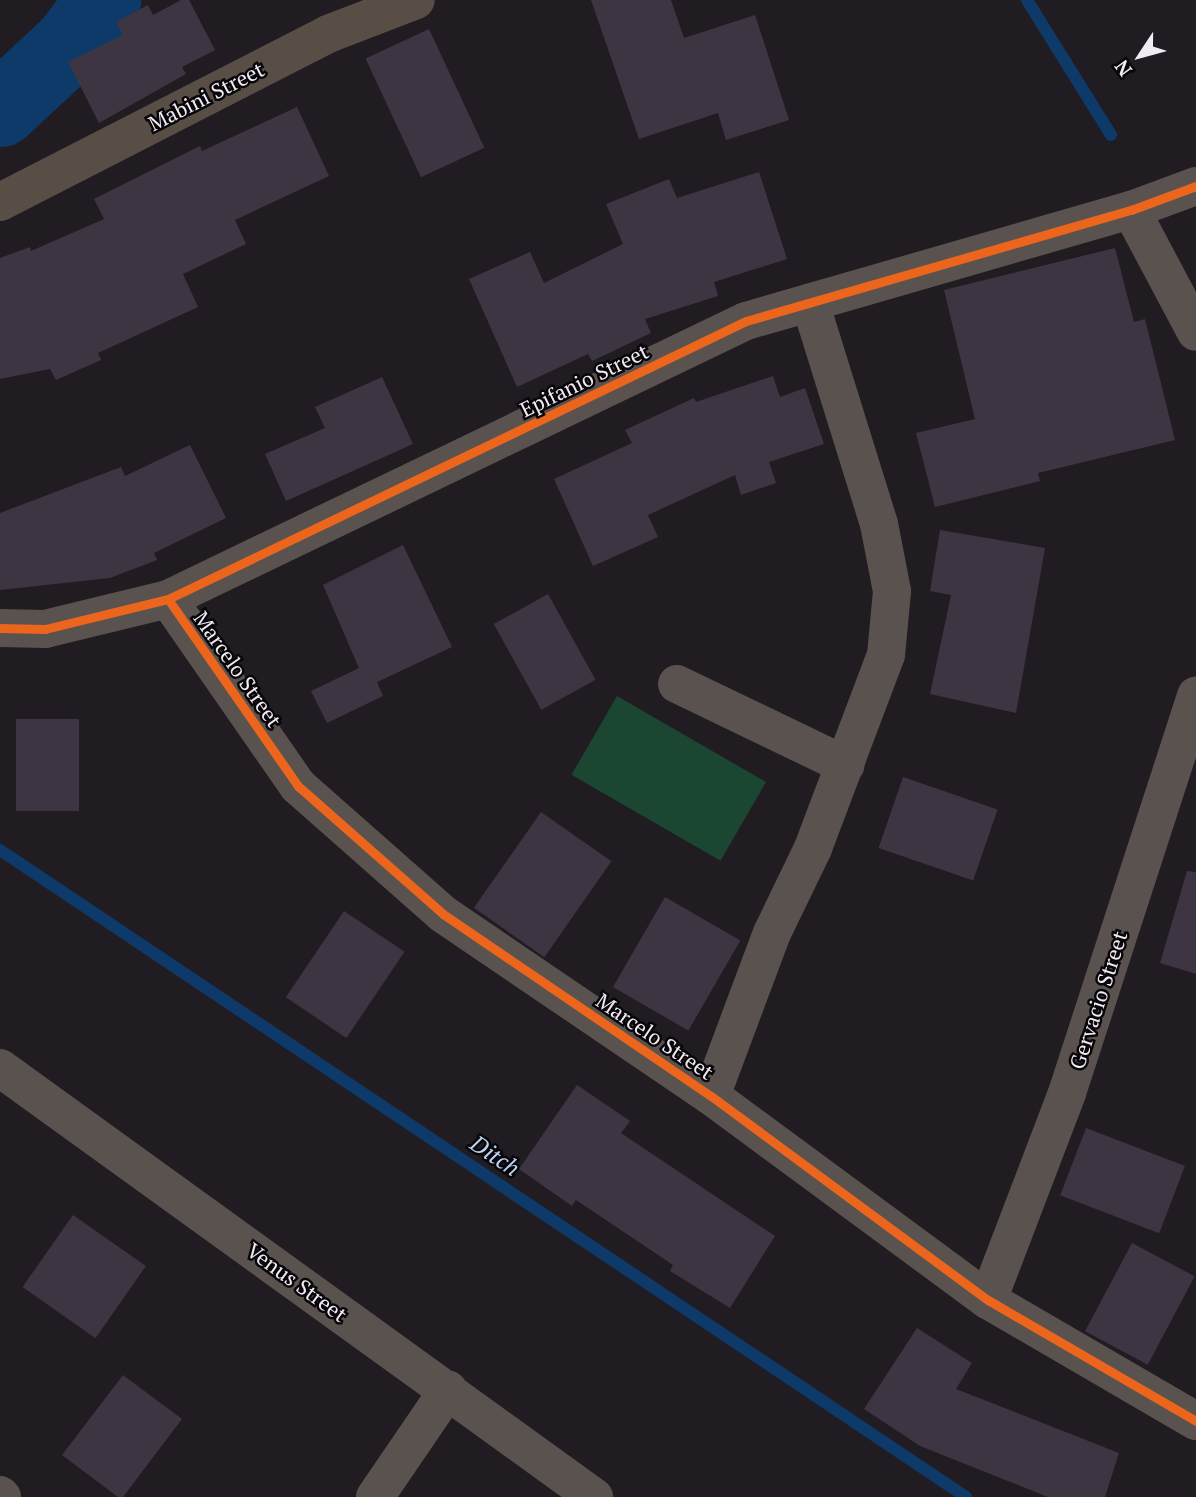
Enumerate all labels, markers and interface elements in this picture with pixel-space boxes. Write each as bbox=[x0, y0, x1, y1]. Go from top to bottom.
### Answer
north arrow bbox=[1105, 21, 1175, 91]
text: N bbox=[1108, 55, 1137, 82]
street label: Mabini Street bbox=[144, 56, 268, 136]
street label: Epifanio Street bbox=[516, 338, 652, 422]
street label: Marcelo Street bbox=[189, 606, 287, 732]
street label: Gervacio Street bbox=[1064, 928, 1132, 1072]
street label: Marcelo Street bbox=[592, 988, 718, 1084]
water label: Ditch bbox=[465, 1130, 525, 1182]
street label: Venus Street bbox=[242, 1237, 352, 1327]

